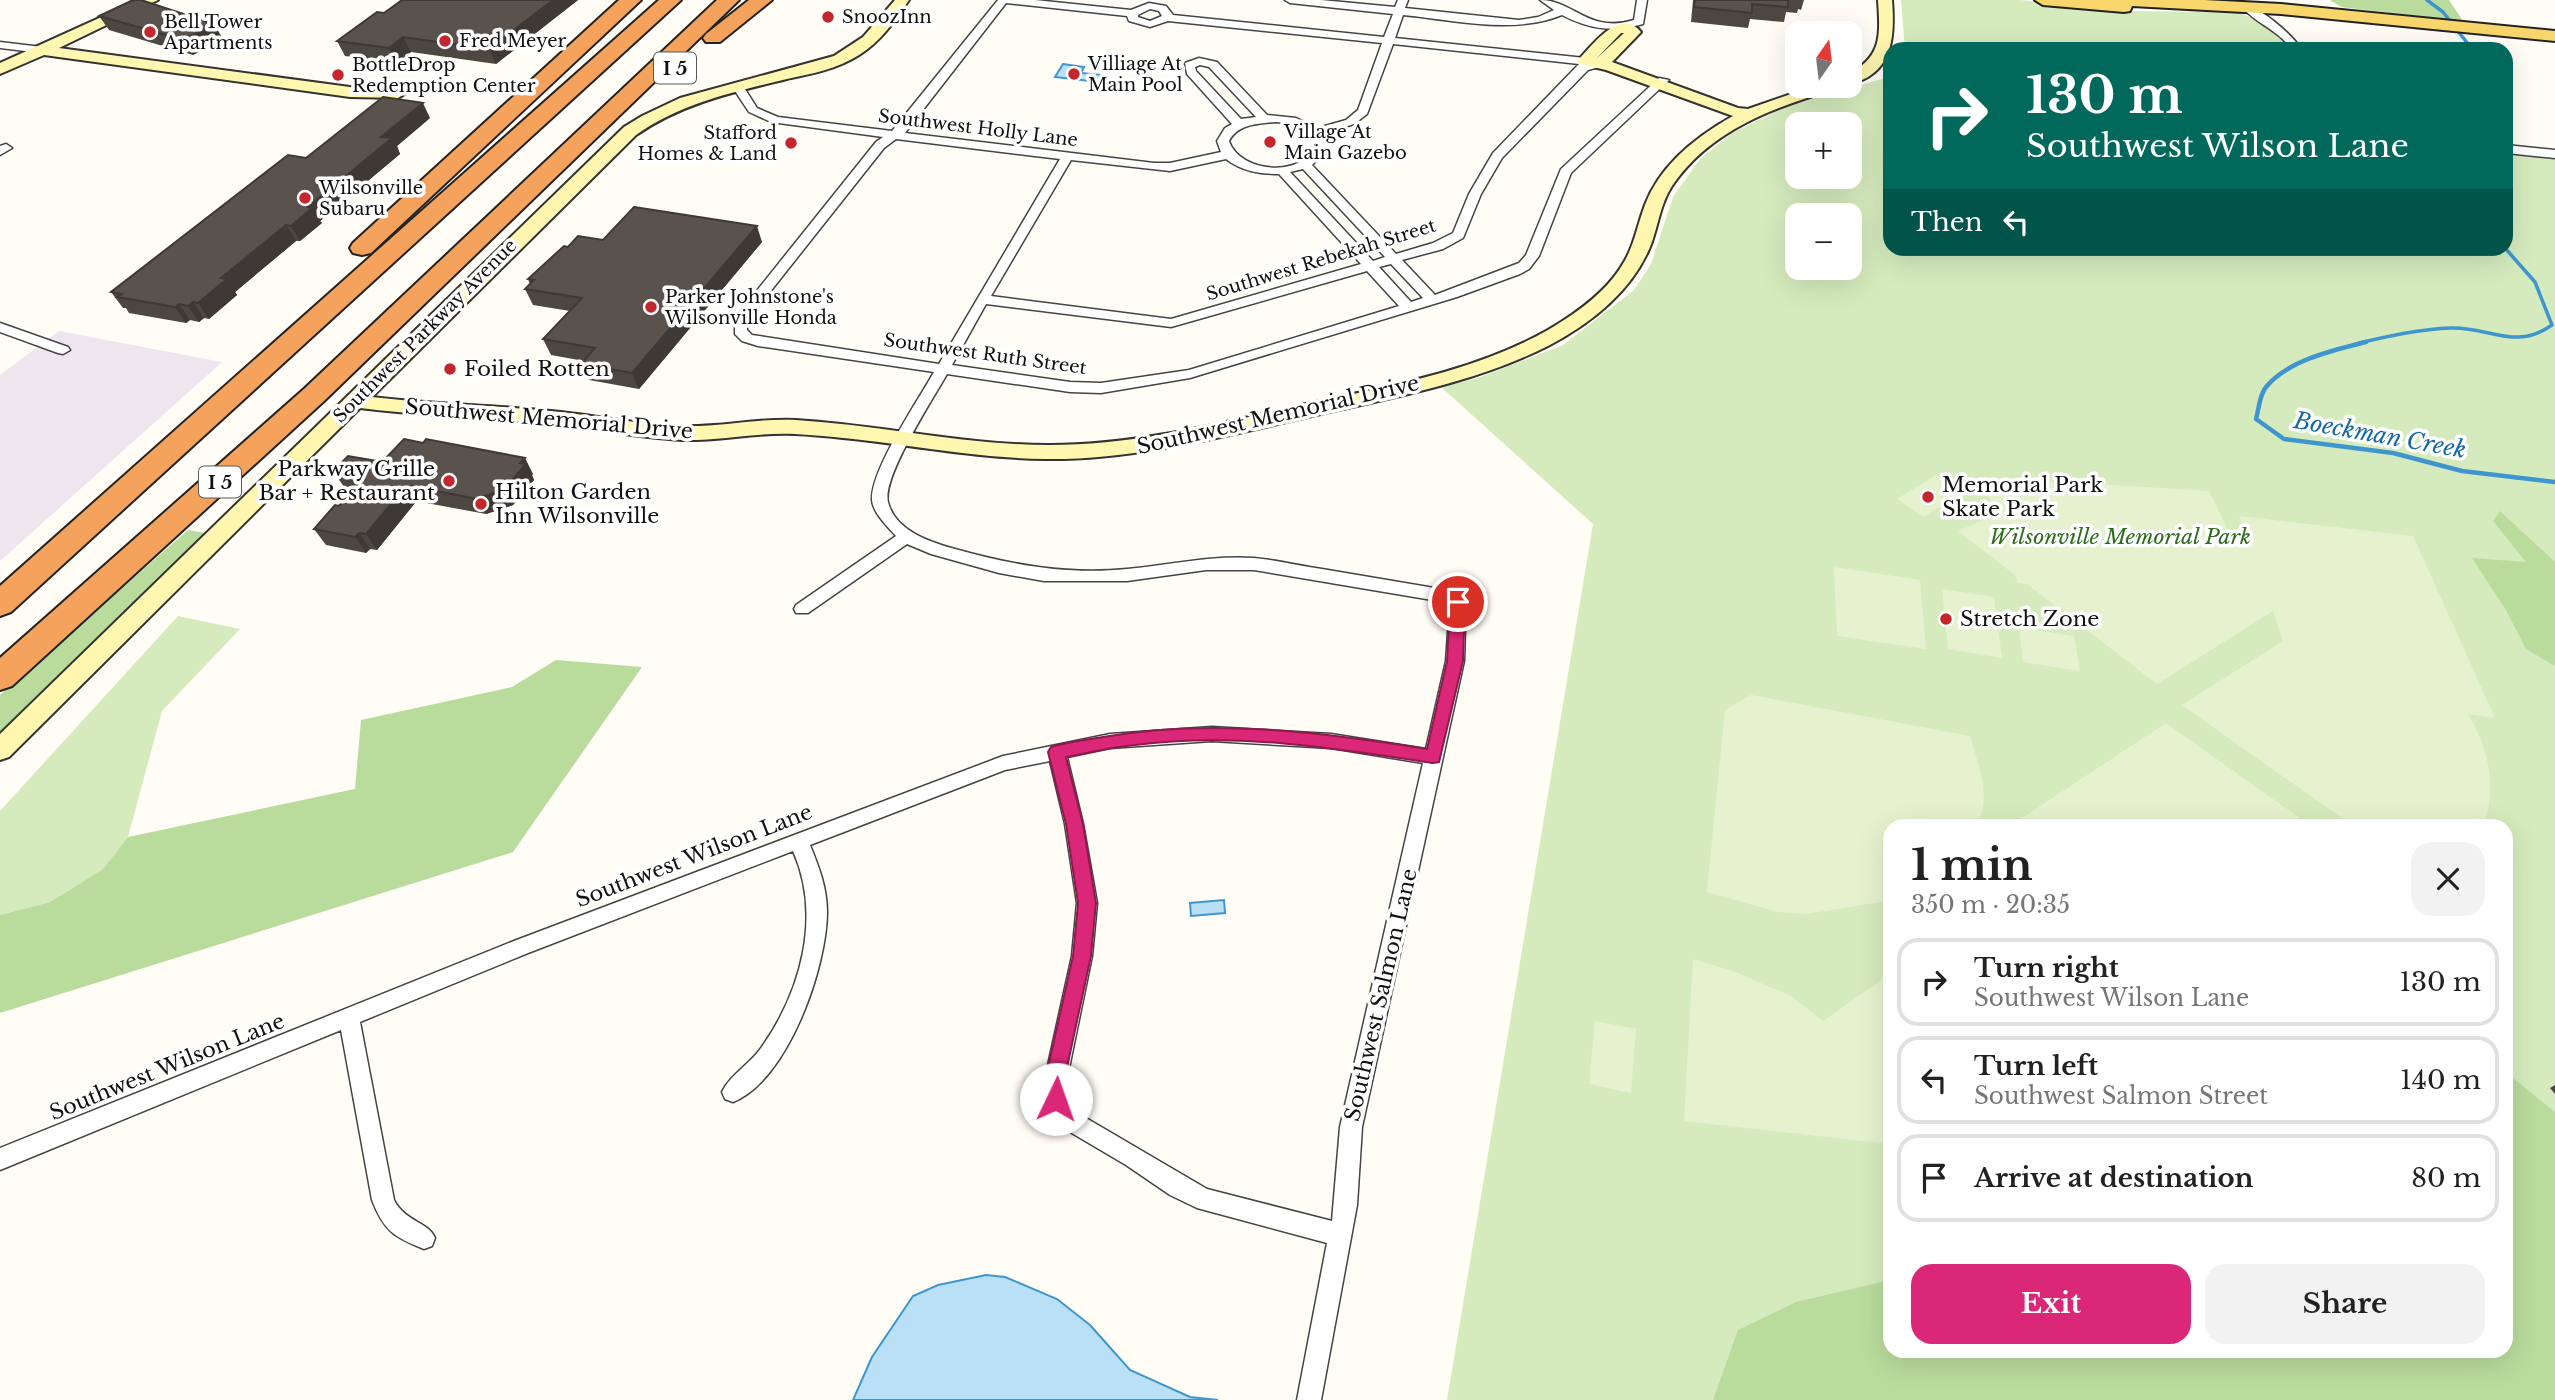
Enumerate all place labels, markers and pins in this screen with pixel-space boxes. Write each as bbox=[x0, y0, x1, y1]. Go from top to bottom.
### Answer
place label: SnoozInn bbox=[842, 6, 932, 28]
marker: SnoozInn bbox=[820, 9, 836, 25]
place label: Bell Tower Apartments bbox=[163, 11, 273, 54]
marker: Bell Tower Apartments bbox=[142, 24, 158, 40]
place label: Fred Meyer bbox=[459, 30, 567, 52]
marker: Fred Meyer bbox=[437, 33, 453, 49]
place label: Villiage At Main Pool bbox=[1087, 53, 1183, 96]
place label: BottleDrop Redemption Center bbox=[352, 54, 536, 97]
marker: Villiage At Main Pool bbox=[1066, 66, 1082, 82]
marker: BottleDrop Redemption Center bbox=[330, 67, 346, 83]
place label: Village At Main Gazebo bbox=[1283, 121, 1407, 164]
place label: Stafford Homes & Land bbox=[638, 122, 777, 165]
marker: Village At Main Gazebo bbox=[1262, 134, 1278, 150]
marker: Stafford Homes & Land bbox=[783, 135, 799, 151]
place label: Wilsonville Subaru bbox=[318, 177, 423, 220]
marker: Wilsonville Subaru bbox=[297, 190, 313, 206]
place label: Parker Johnstone's Wilsonville Honda bbox=[664, 286, 837, 329]
marker: Parker Johnstone's Wilsonville Honda bbox=[643, 299, 659, 315]
place label: Foiled Rotten bbox=[464, 356, 610, 382]
marker: Foiled Rotten bbox=[442, 361, 458, 377]
place label: Parkway Grille Bar + Restaurant bbox=[259, 456, 435, 506]
place label: Memorial Park Skate Park bbox=[1942, 472, 2103, 522]
marker: Parkway Grille Bar + Restaurant bbox=[441, 473, 457, 489]
place label: Hilton Garden Inn Wilsonville bbox=[495, 479, 659, 529]
marker: Memorial Park Skate Park bbox=[1920, 489, 1936, 505]
marker: Hilton Garden Inn Wilsonville bbox=[473, 496, 489, 512]
pin bbox=[1428, 572, 1488, 632]
place label: Stretch Zone bbox=[1960, 606, 2099, 632]
marker: Stretch Zone bbox=[1938, 611, 1954, 627]

